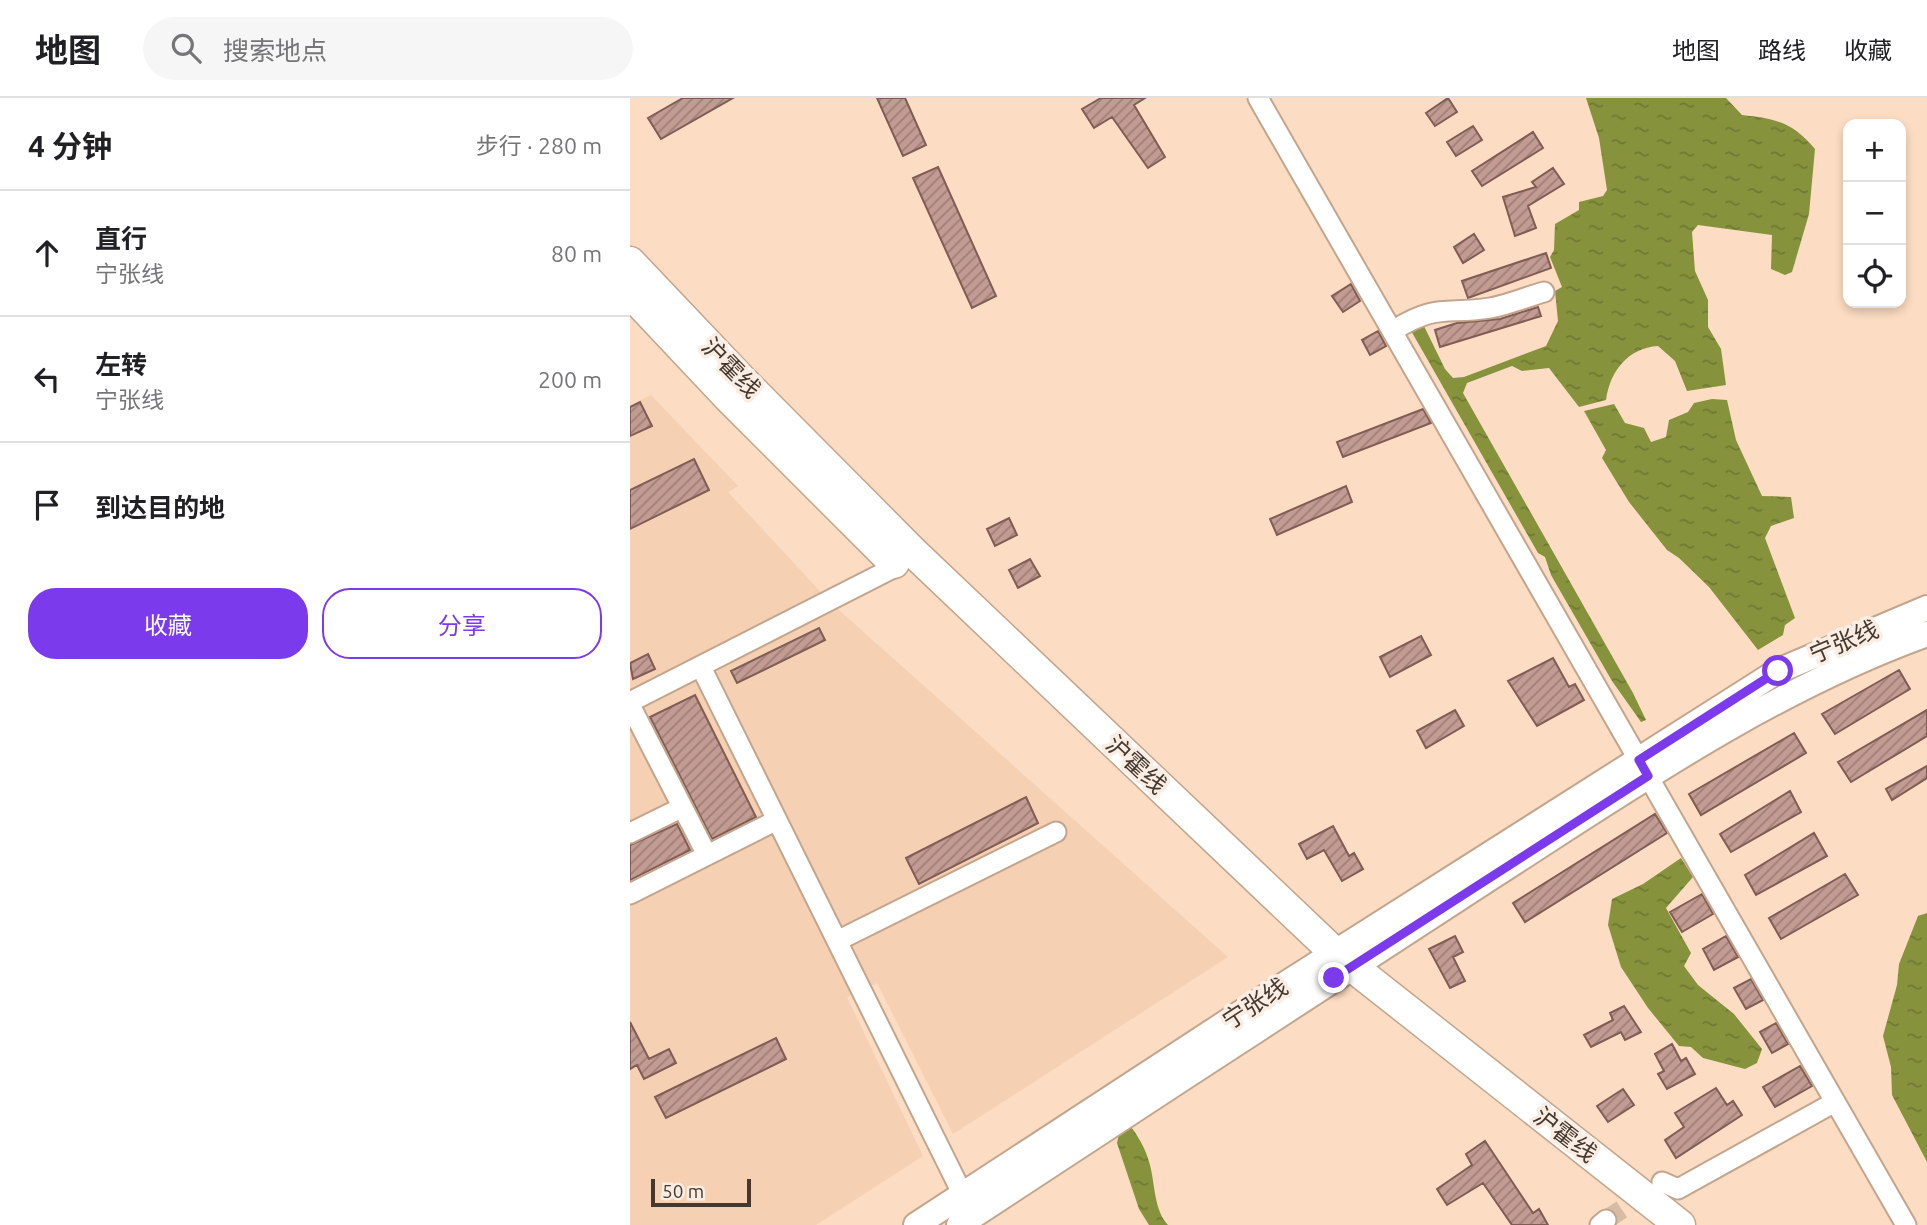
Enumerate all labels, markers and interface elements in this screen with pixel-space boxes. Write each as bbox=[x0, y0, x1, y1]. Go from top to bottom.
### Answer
search box bbox=[143, 17, 633, 80]
icon: search bbox=[167, 29, 205, 67]
text: 地图 bbox=[35, 31, 101, 68]
text: 搜索地点 bbox=[223, 36, 327, 65]
text: 地图 bbox=[1672, 37, 1720, 64]
text: 路线 bbox=[1758, 37, 1806, 64]
text: 收藏 bbox=[1844, 37, 1892, 64]
map controls bbox=[1843, 119, 1906, 308]
button: + bbox=[1843, 119, 1906, 182]
text: 4 分钟 bbox=[28, 129, 112, 163]
text: 步行 · 280 m bbox=[476, 133, 602, 158]
button: − bbox=[1843, 182, 1906, 245]
text: 直行 bbox=[95, 224, 147, 253]
icon: ahead bbox=[28, 234, 66, 272]
text: 80 m bbox=[551, 241, 602, 266]
button: locate bbox=[1843, 245, 1906, 308]
text: 宁张线 bbox=[95, 261, 164, 286]
street label: 沪霍线 bbox=[697, 332, 766, 403]
text: 左转 bbox=[95, 350, 147, 379]
icon: left bbox=[28, 360, 66, 398]
text: 200 m bbox=[538, 367, 602, 392]
text: 宁张线 bbox=[95, 387, 164, 412]
icon: arrive bbox=[28, 486, 66, 524]
text: 到达目的地 bbox=[95, 493, 225, 522]
button: 收藏 bbox=[28, 588, 308, 659]
button: 分享 bbox=[322, 588, 602, 659]
street label: 宁张线 bbox=[1805, 615, 1882, 668]
route start bbox=[1762, 655, 1793, 686]
street label: 沪霍线 bbox=[1101, 730, 1172, 799]
route end bbox=[1318, 962, 1349, 993]
street label: 宁张线 bbox=[1217, 973, 1292, 1035]
street label: 沪霍线 bbox=[1529, 1102, 1602, 1167]
scale bar bbox=[651, 1176, 751, 1208]
text: 50 m bbox=[662, 1180, 704, 1202]

